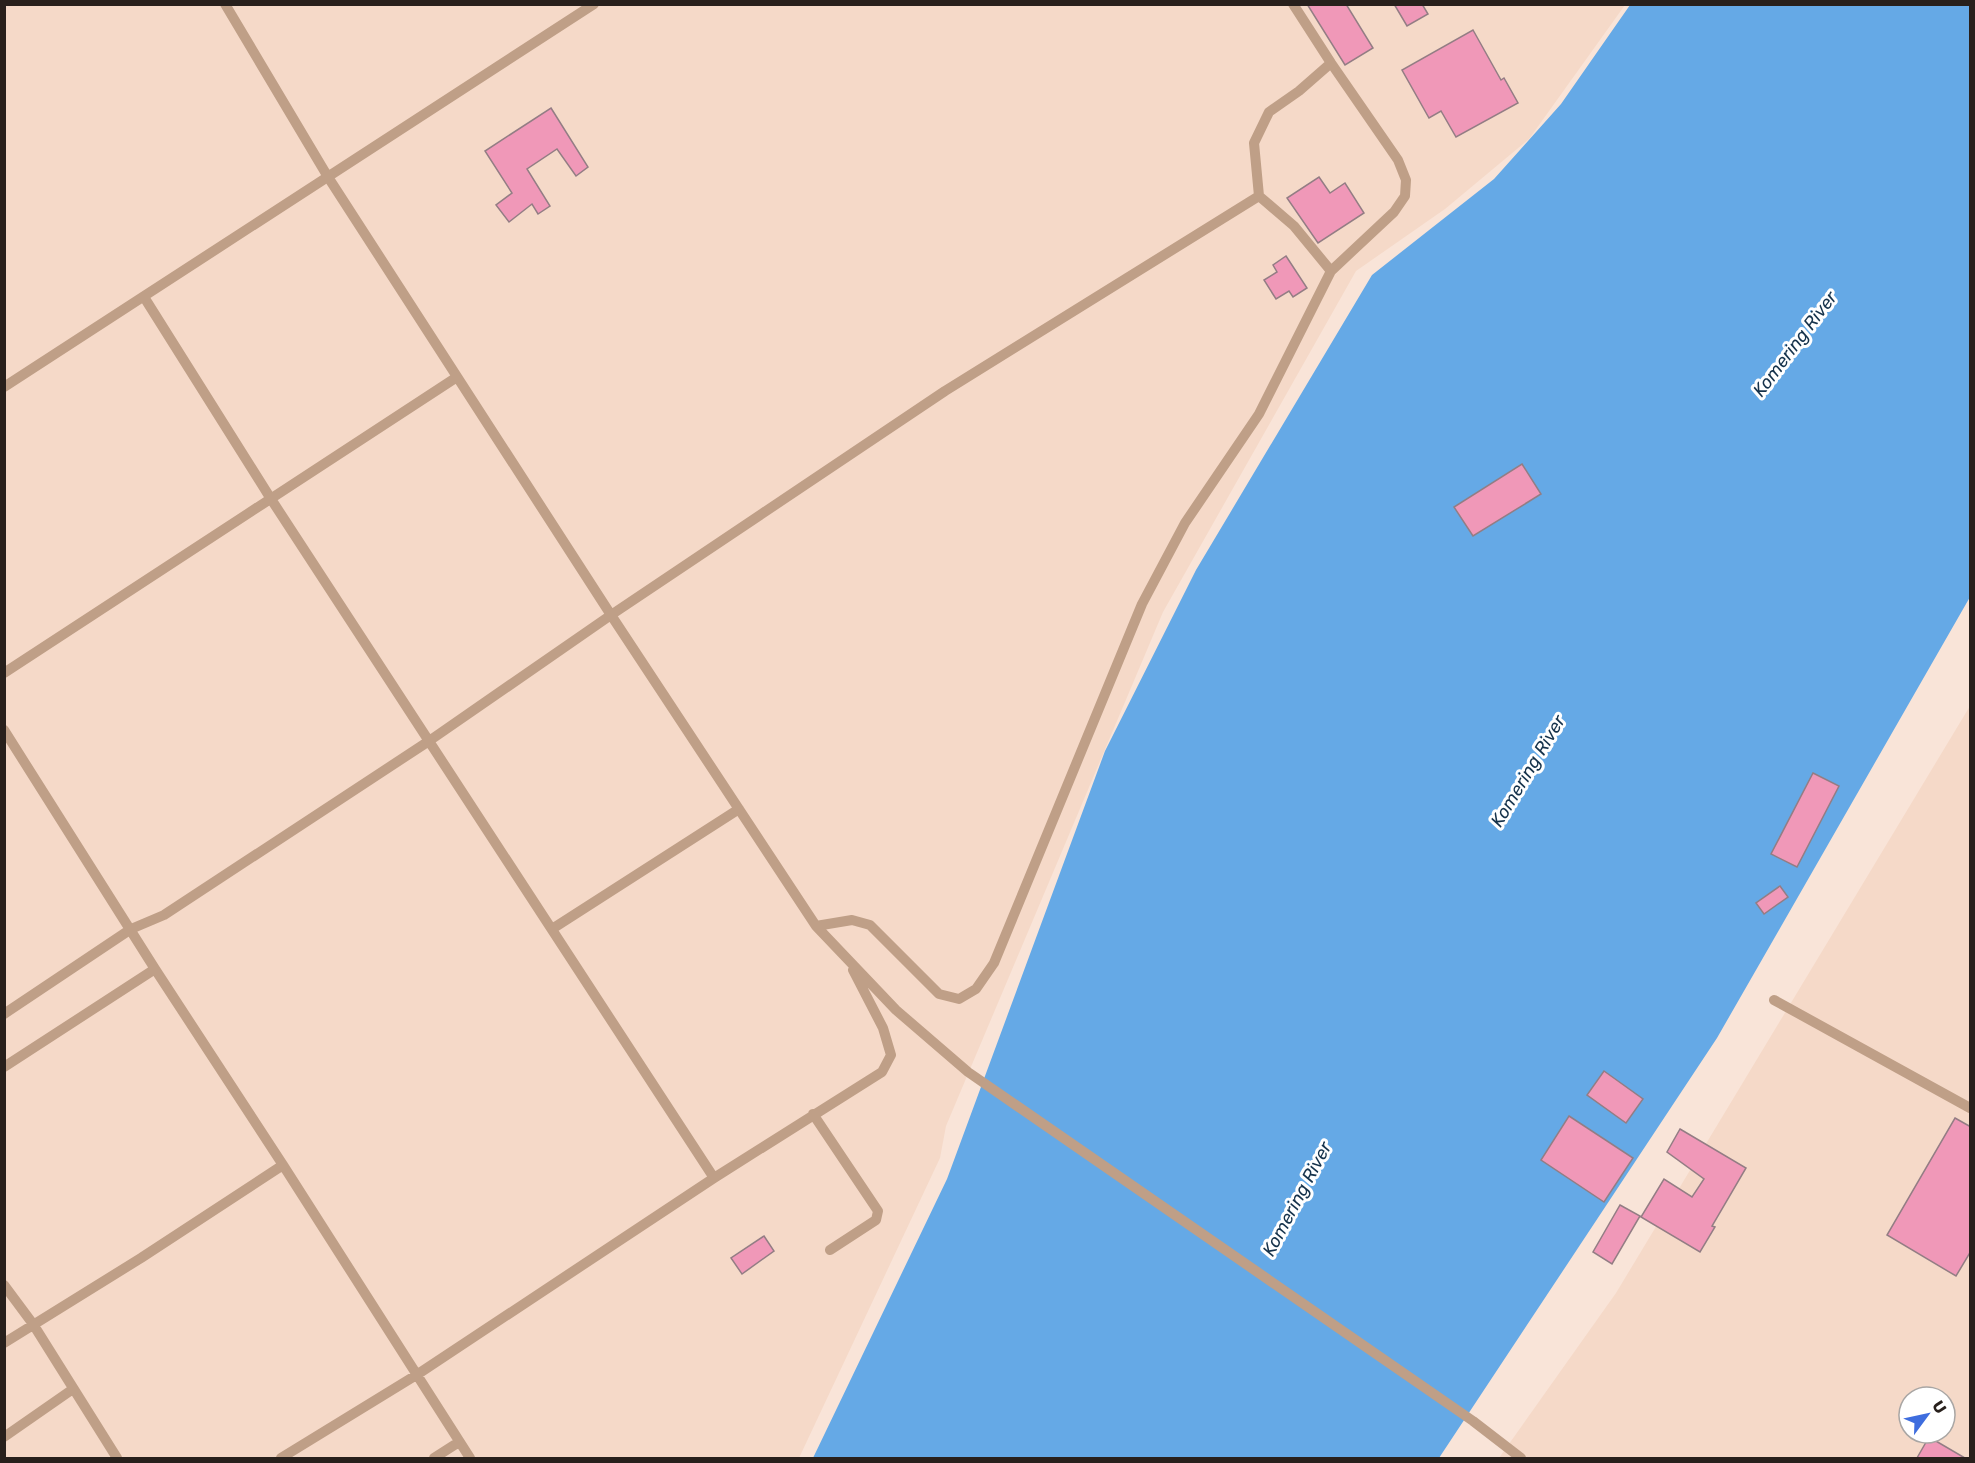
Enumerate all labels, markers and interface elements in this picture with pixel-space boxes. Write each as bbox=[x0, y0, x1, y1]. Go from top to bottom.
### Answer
water label: Komering River bbox=[1748, 286, 1842, 401]
water label: Komering River bbox=[1486, 710, 1571, 831]
water label: Komering River bbox=[1258, 1137, 1337, 1260]
north arrow bbox=[1897, 1385, 1957, 1445]
text: U bbox=[1928, 1397, 1950, 1417]

